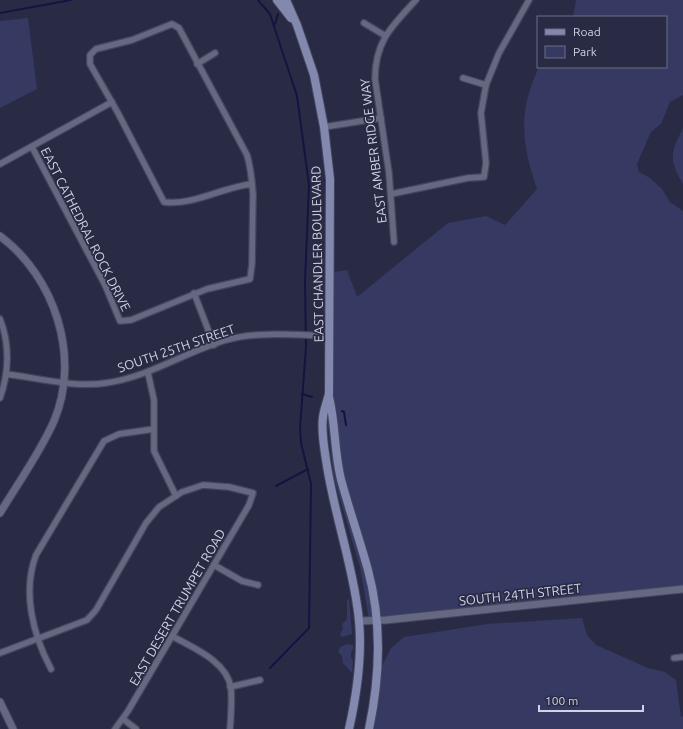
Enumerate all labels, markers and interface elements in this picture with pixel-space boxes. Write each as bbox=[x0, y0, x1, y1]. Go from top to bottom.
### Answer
legend bbox=[537, 16, 667, 68]
text: Road bbox=[573, 25, 601, 38]
text: Park bbox=[573, 45, 597, 58]
street label: EAST AMBER RIDGE WAY bbox=[357, 77, 389, 224]
street label: EAST CATHEDRAL ROCK DRIVE bbox=[39, 145, 133, 313]
street label: EAST CHANDLER BOULEVARD bbox=[308, 166, 326, 342]
street label: SOUTH 25TH STREET bbox=[116, 321, 236, 375]
street label: EAST DESERT TRUMPET ROAD bbox=[126, 526, 228, 688]
street label: SOUTH 24TH STREET bbox=[458, 581, 582, 607]
scale bar bbox=[539, 687, 643, 713]
text: 100 m bbox=[545, 694, 578, 707]

